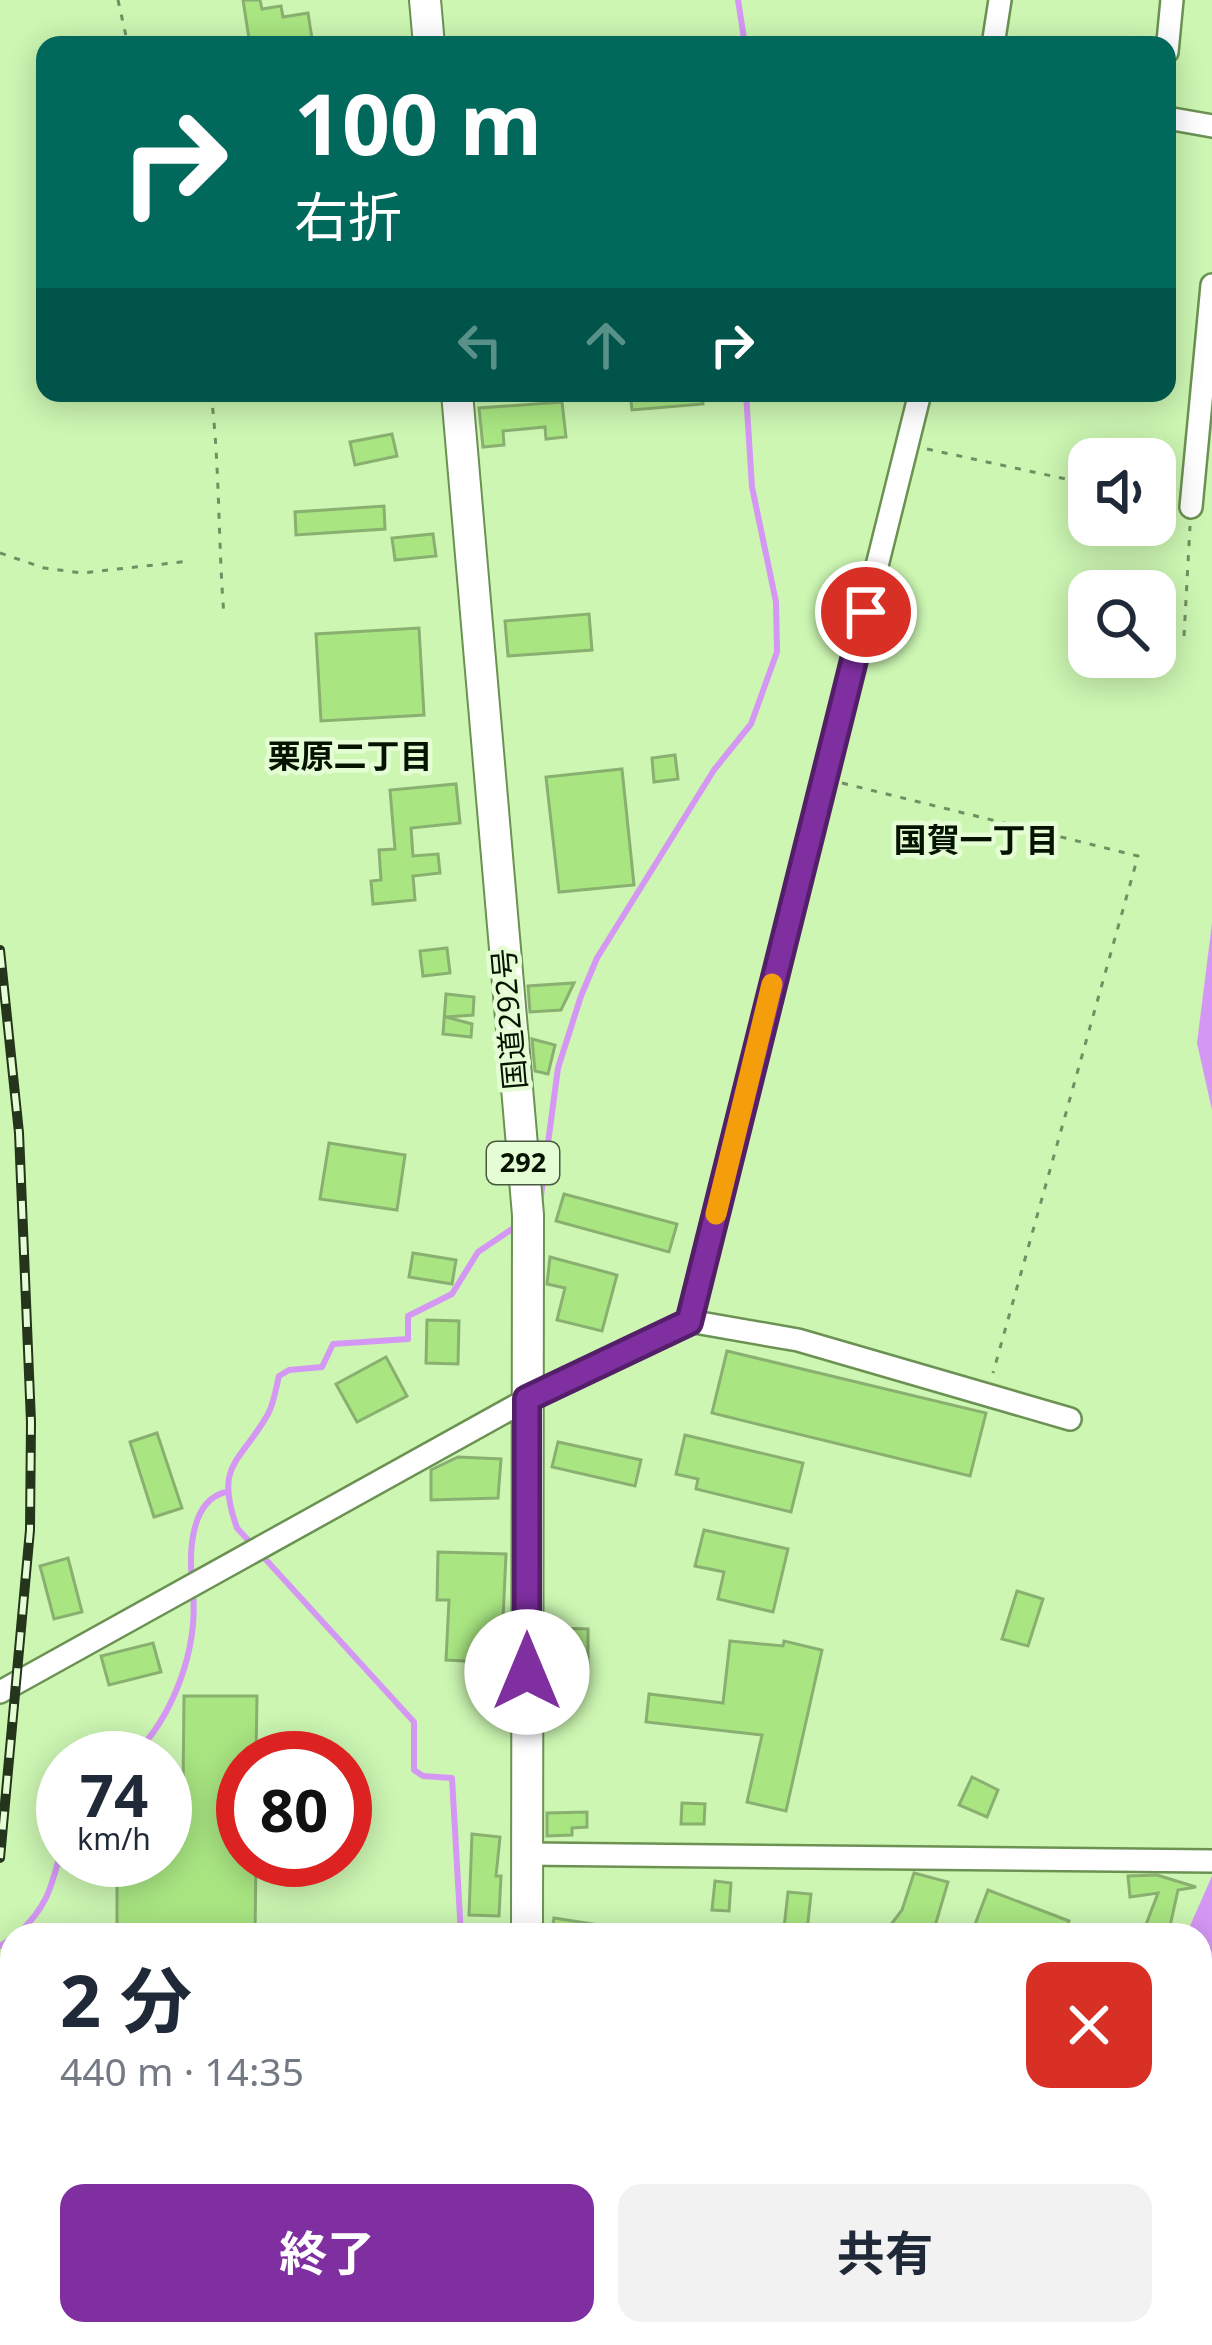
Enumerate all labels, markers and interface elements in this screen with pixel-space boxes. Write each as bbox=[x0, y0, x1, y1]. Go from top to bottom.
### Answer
text: 100 m bbox=[294, 65, 542, 180]
icon: right bbox=[96, 84, 252, 240]
text: 右折 bbox=[294, 179, 402, 253]
icon: left bbox=[447, 312, 513, 378]
icon: ahead bbox=[573, 312, 639, 378]
icon: right bbox=[699, 312, 765, 378]
map controls bbox=[1068, 438, 1176, 678]
button: sound bbox=[1068, 438, 1176, 546]
pin bbox=[815, 561, 917, 663]
button: search bbox=[1068, 570, 1176, 678]
icon: arrive bbox=[833, 579, 899, 645]
district label: 栗原二丁目 bbox=[268, 733, 433, 778]
district label: 国賀一丁目 bbox=[894, 817, 1059, 862]
street label: 国道292号 bbox=[482, 947, 535, 1091]
road number: 292 bbox=[487, 1142, 559, 1184]
position arrow bbox=[464, 1609, 590, 1735]
speed limit sign: 80 bbox=[216, 1731, 372, 1887]
text: 74 bbox=[80, 1753, 148, 1835]
text: km/h bbox=[77, 1818, 151, 1859]
text: 2 分 bbox=[60, 1950, 192, 2048]
button: close bbox=[1026, 1962, 1152, 2088]
text: 440 m · 14:35 bbox=[60, 2044, 304, 2097]
button: 終了 bbox=[60, 2184, 594, 2322]
button: 共有 bbox=[618, 2184, 1152, 2322]

